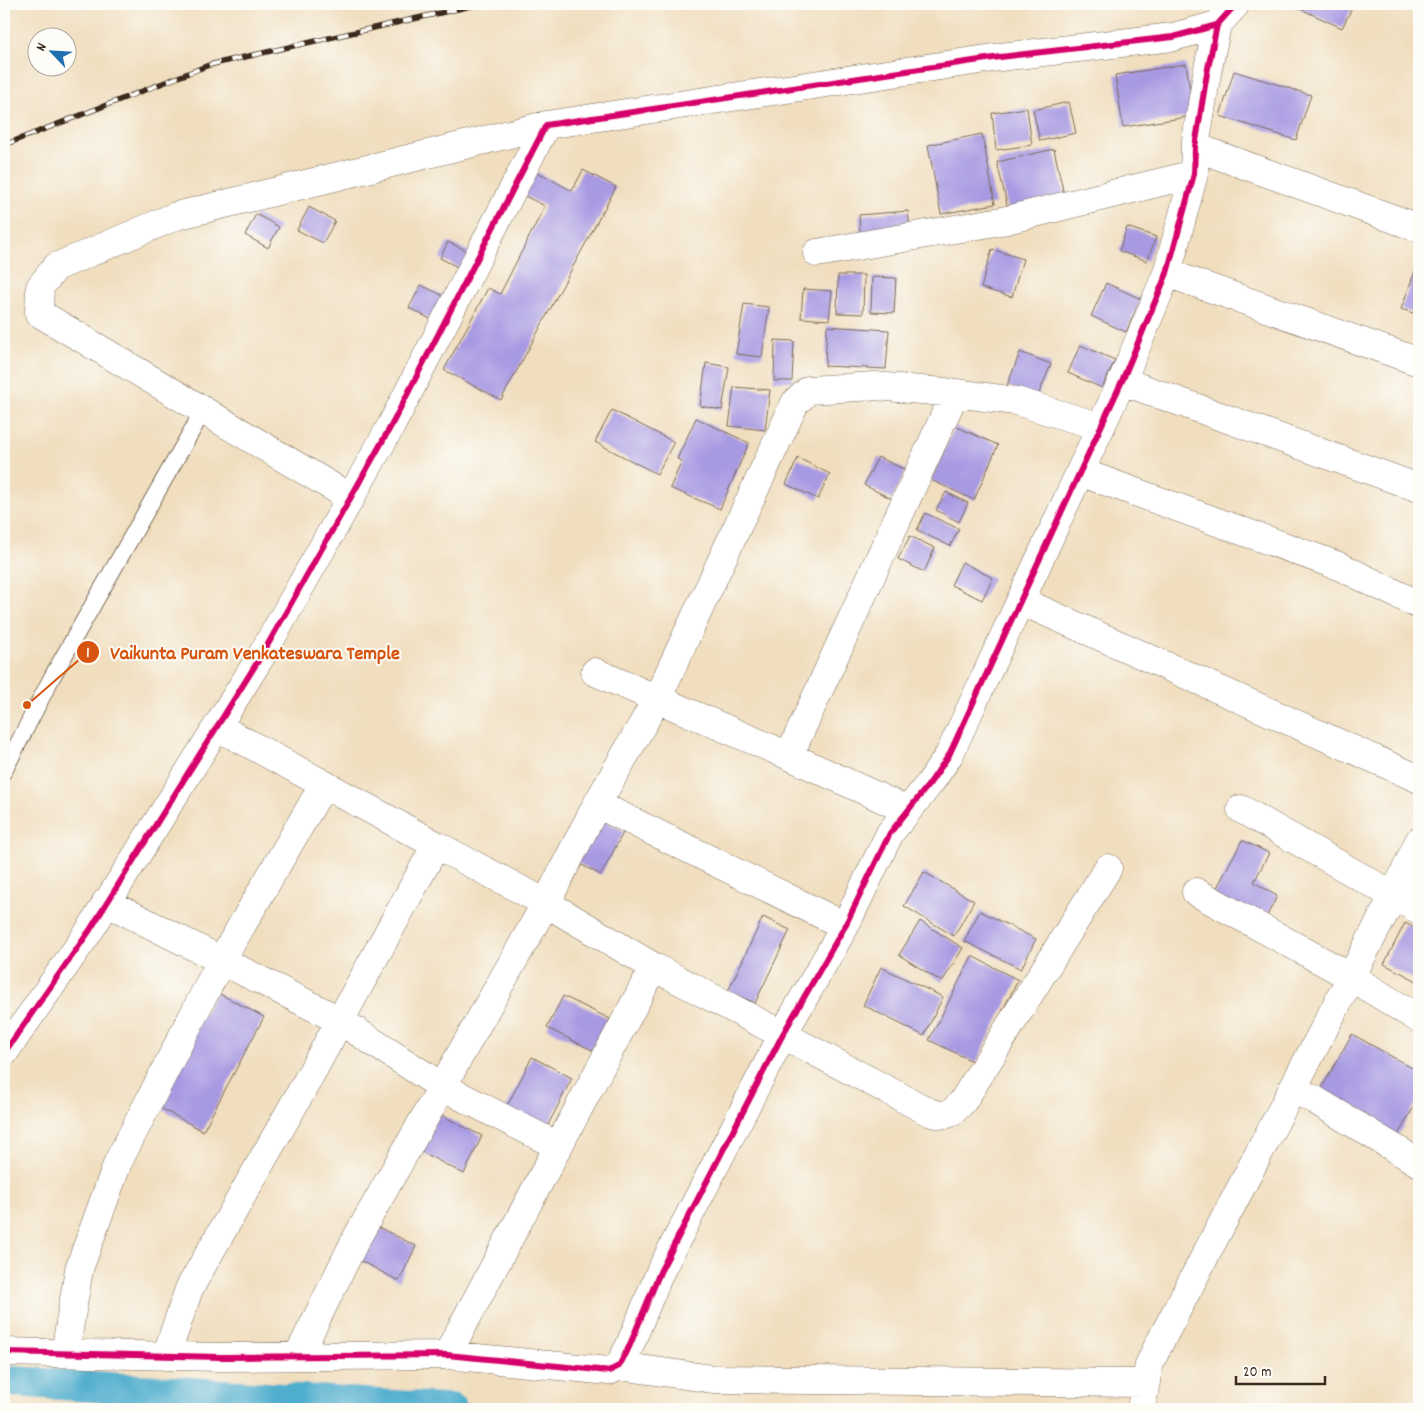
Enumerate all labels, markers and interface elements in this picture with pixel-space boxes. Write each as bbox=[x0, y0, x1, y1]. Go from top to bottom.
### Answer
north arrow bbox=[28, 28, 78, 78]
text: N bbox=[32, 40, 53, 55]
callout: Vaikunta Puram Venkateswara Temple bbox=[75, 634, 410, 669]
text: Vaikunta Puram Venkateswara Temple bbox=[110, 641, 400, 669]
text: 1 bbox=[86, 643, 90, 665]
scale bar bbox=[1236, 1353, 1324, 1385]
text: 20 m bbox=[1243, 1362, 1271, 1384]

